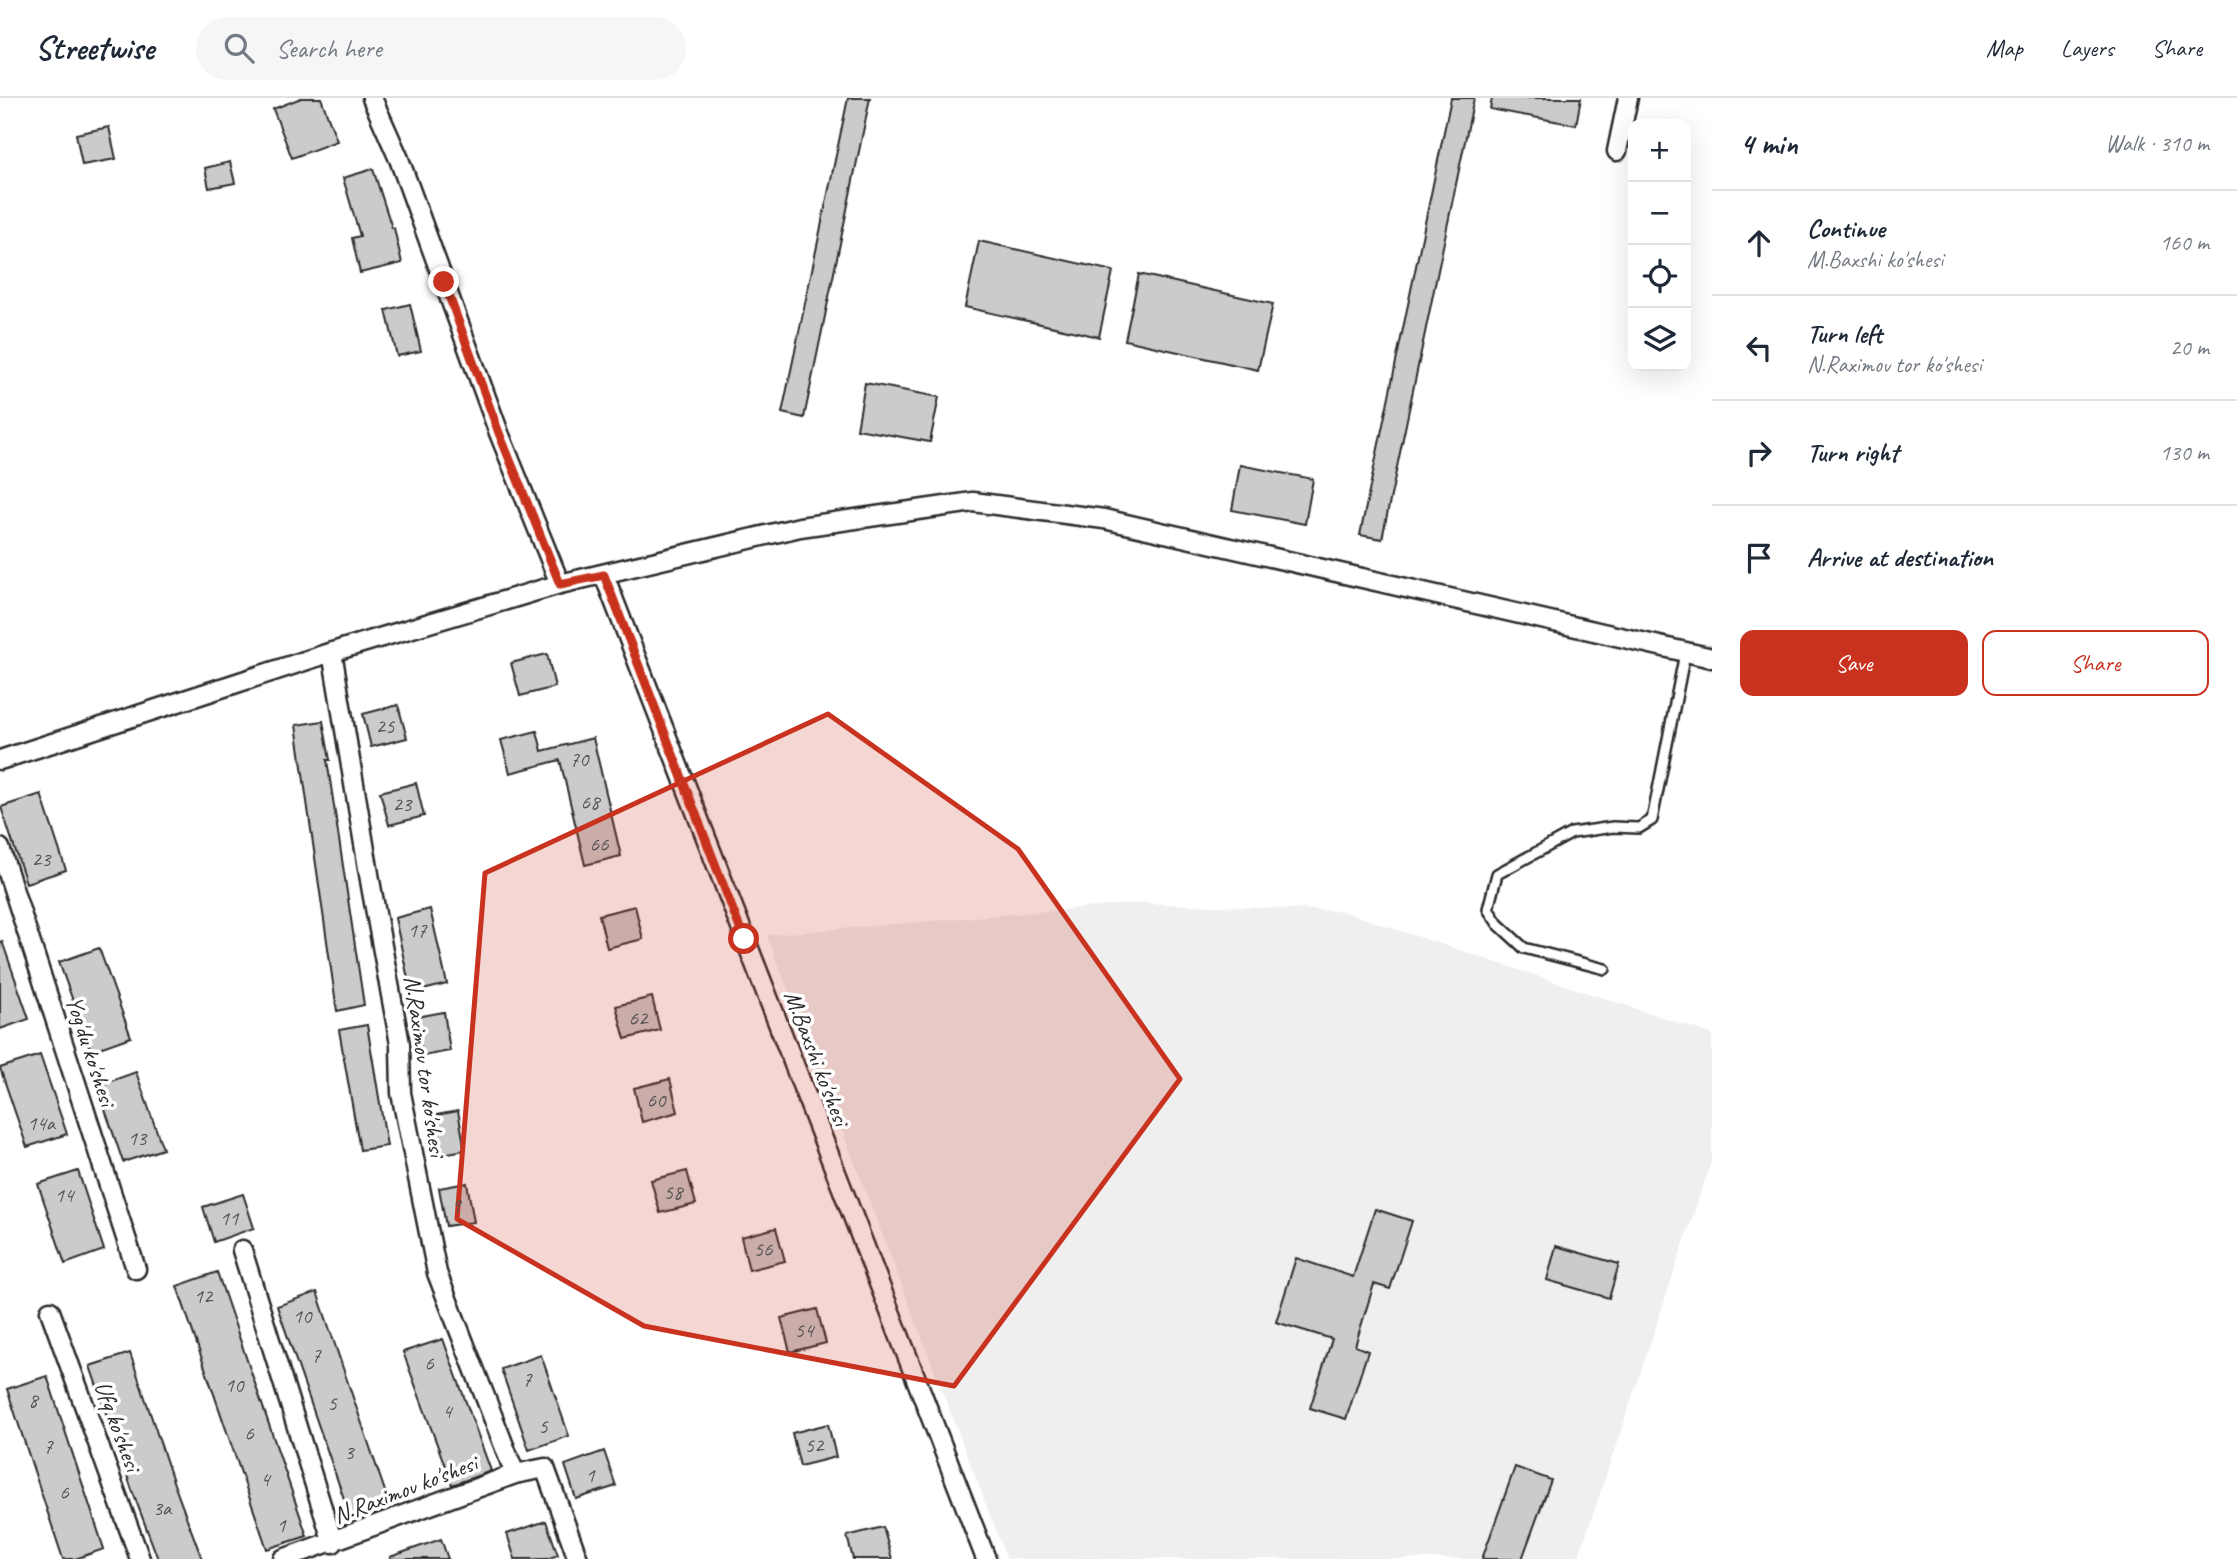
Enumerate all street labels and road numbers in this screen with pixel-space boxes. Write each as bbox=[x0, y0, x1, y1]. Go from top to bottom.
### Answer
street label: N.Raximov tor ko'shesi bbox=[397, 974, 453, 1161]
street label: M.Baxshi ko'shesi bbox=[778, 986, 857, 1132]
street label: Yog'du ko'shesi bbox=[59, 992, 124, 1112]
street label: Ufq ko'shesi bbox=[88, 1377, 149, 1478]
street label: N.Raximov ko'shesi bbox=[329, 1447, 484, 1530]

